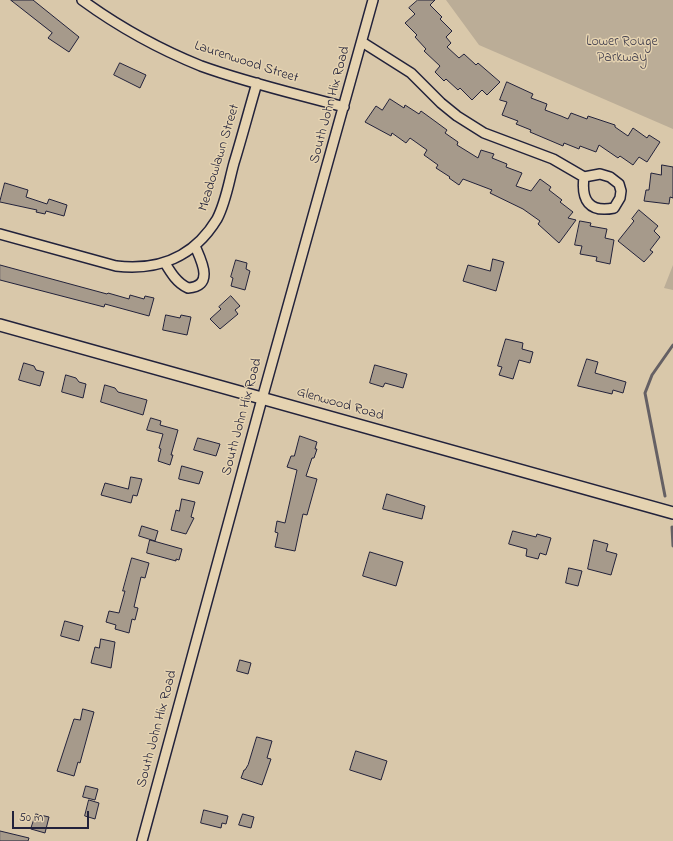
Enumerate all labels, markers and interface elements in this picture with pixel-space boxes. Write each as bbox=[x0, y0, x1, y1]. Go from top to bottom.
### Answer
park label: Lower Rouge Parkway bbox=[586, 35, 658, 68]
street label: Laurenwood Street bbox=[192, 38, 300, 88]
street label: South John Hix Road bbox=[307, 45, 355, 165]
street label: Meadowlawn Street bbox=[196, 102, 244, 214]
street label: South John Hix Road bbox=[219, 357, 267, 477]
street label: Glenwood Road bbox=[295, 385, 385, 425]
street label: South John Hix Road bbox=[134, 669, 182, 789]
scale bar bbox=[14, 803, 91, 829]
text: 50 m bbox=[19, 809, 43, 827]

